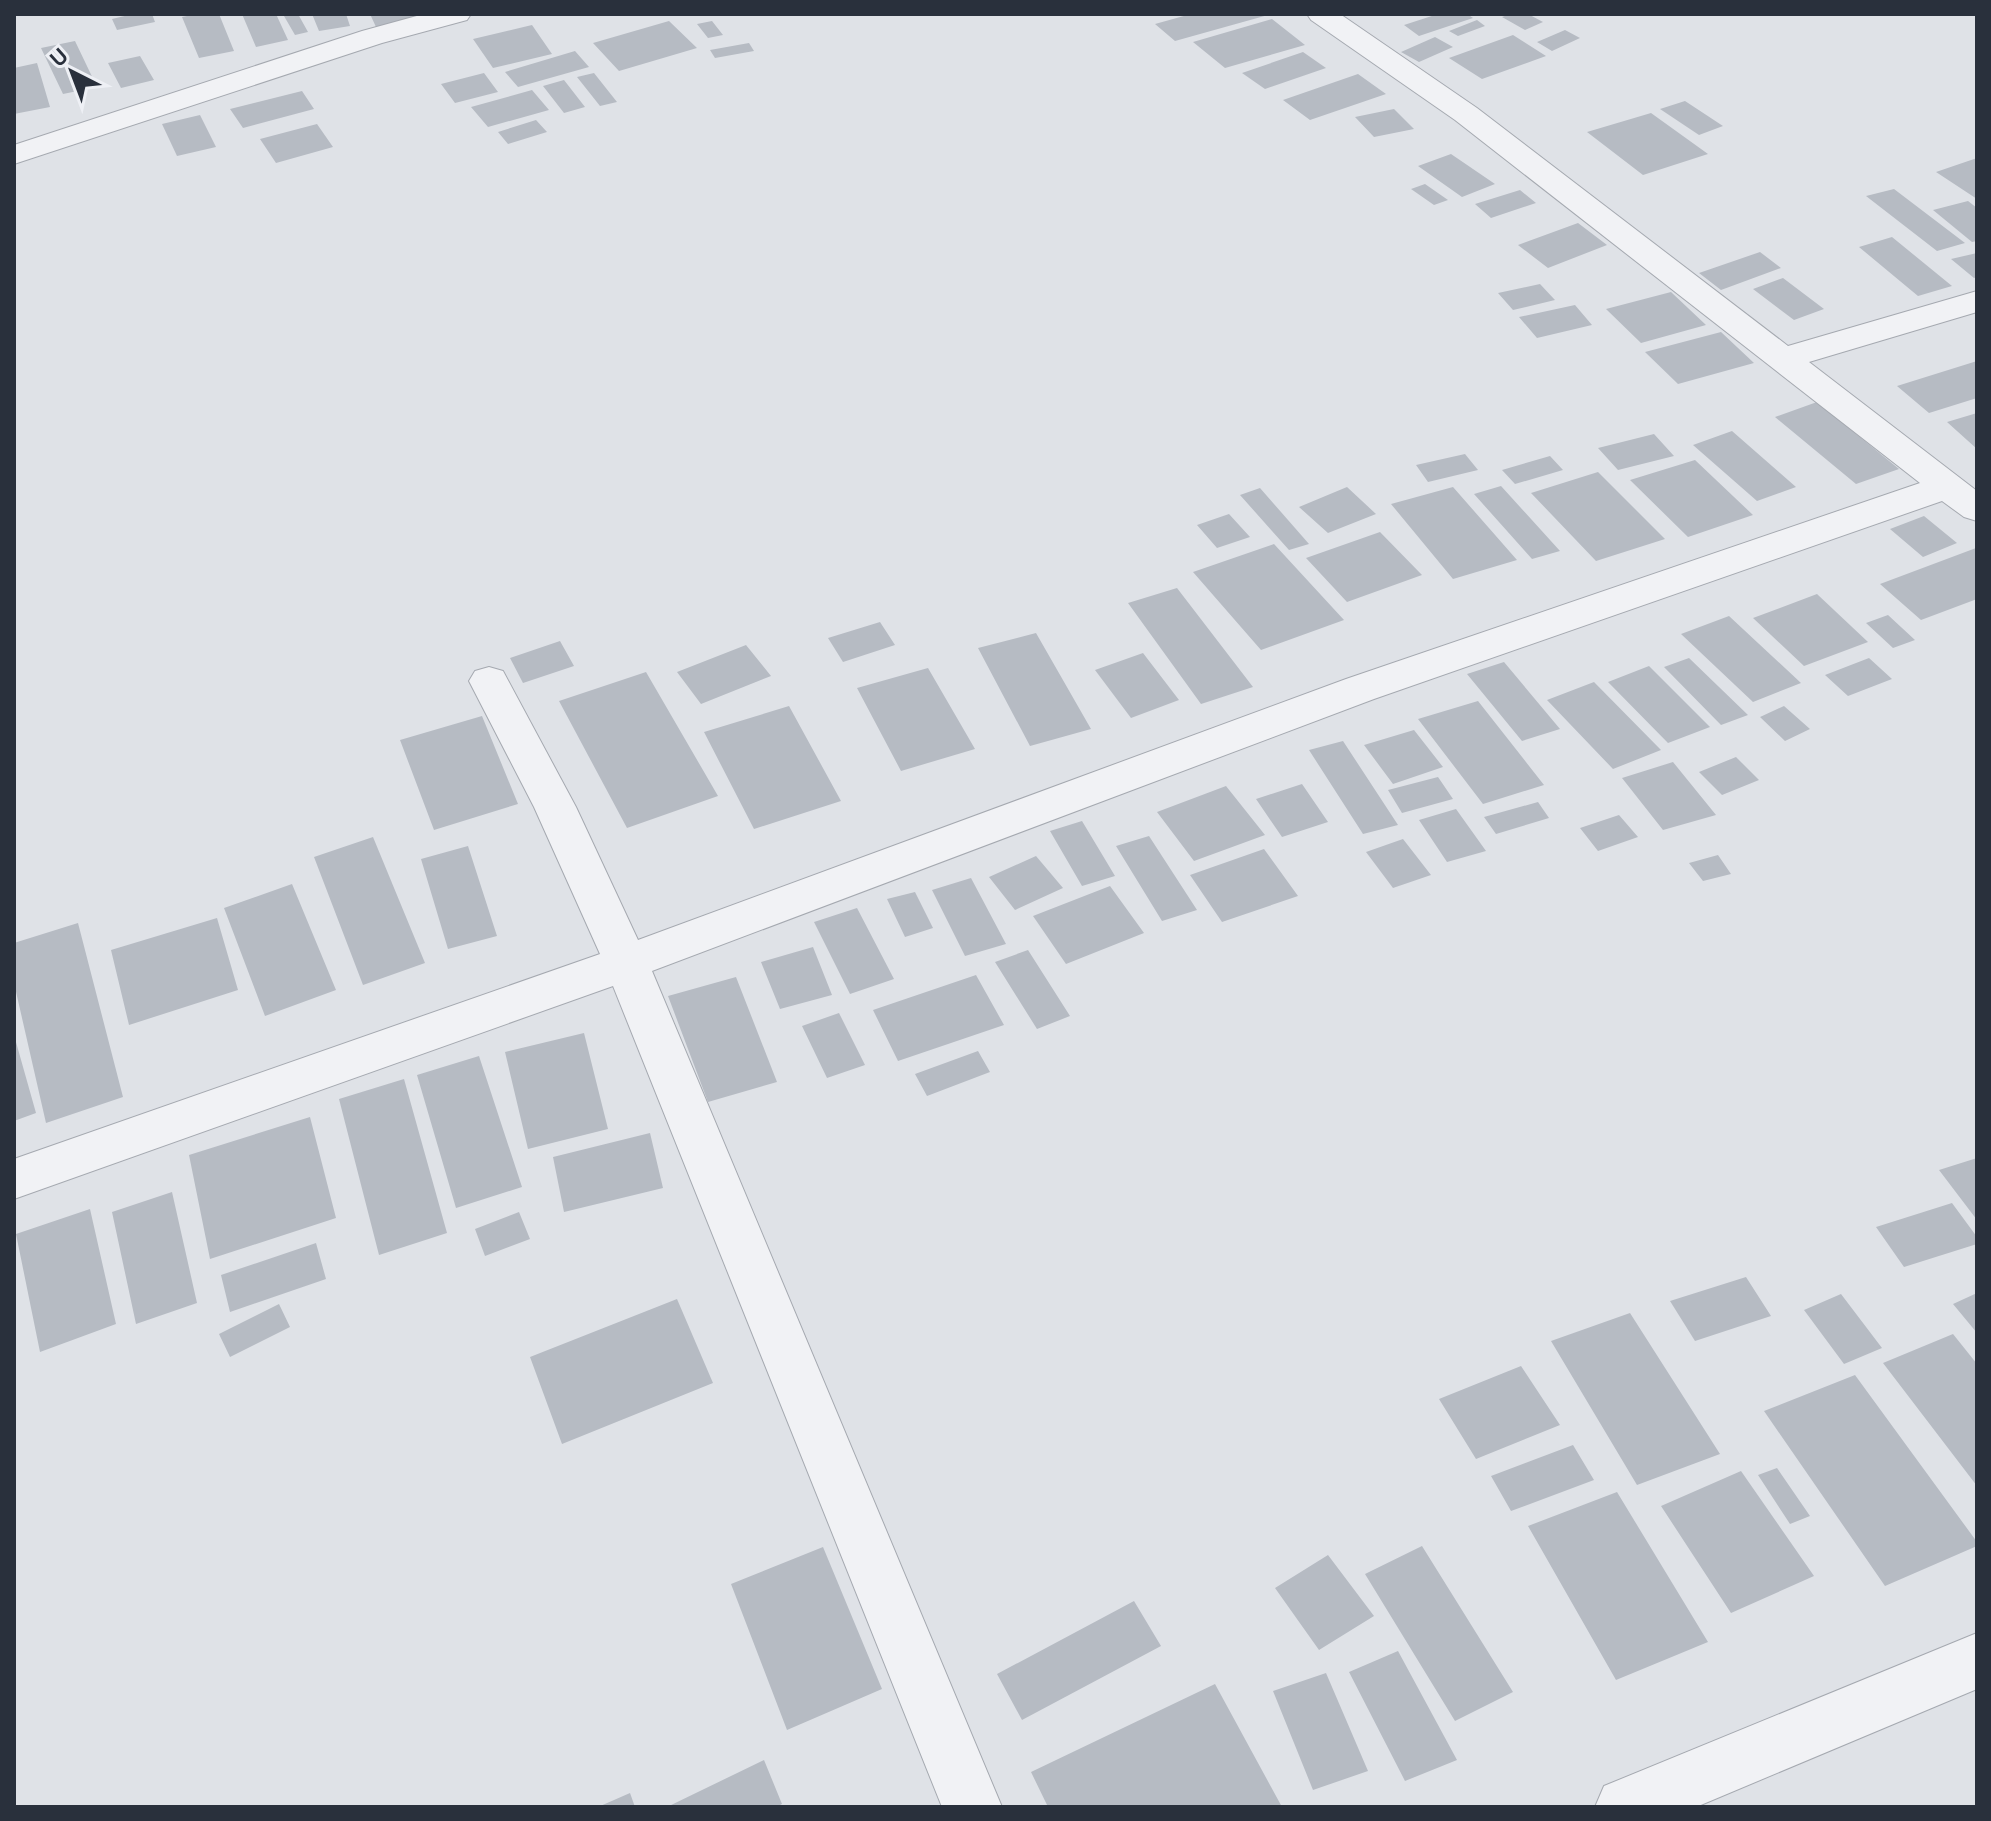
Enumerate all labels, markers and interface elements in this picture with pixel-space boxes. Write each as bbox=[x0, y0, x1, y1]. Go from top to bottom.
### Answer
north arrow bbox=[32, 32, 112, 112]
text: U bbox=[44, 42, 73, 72]

